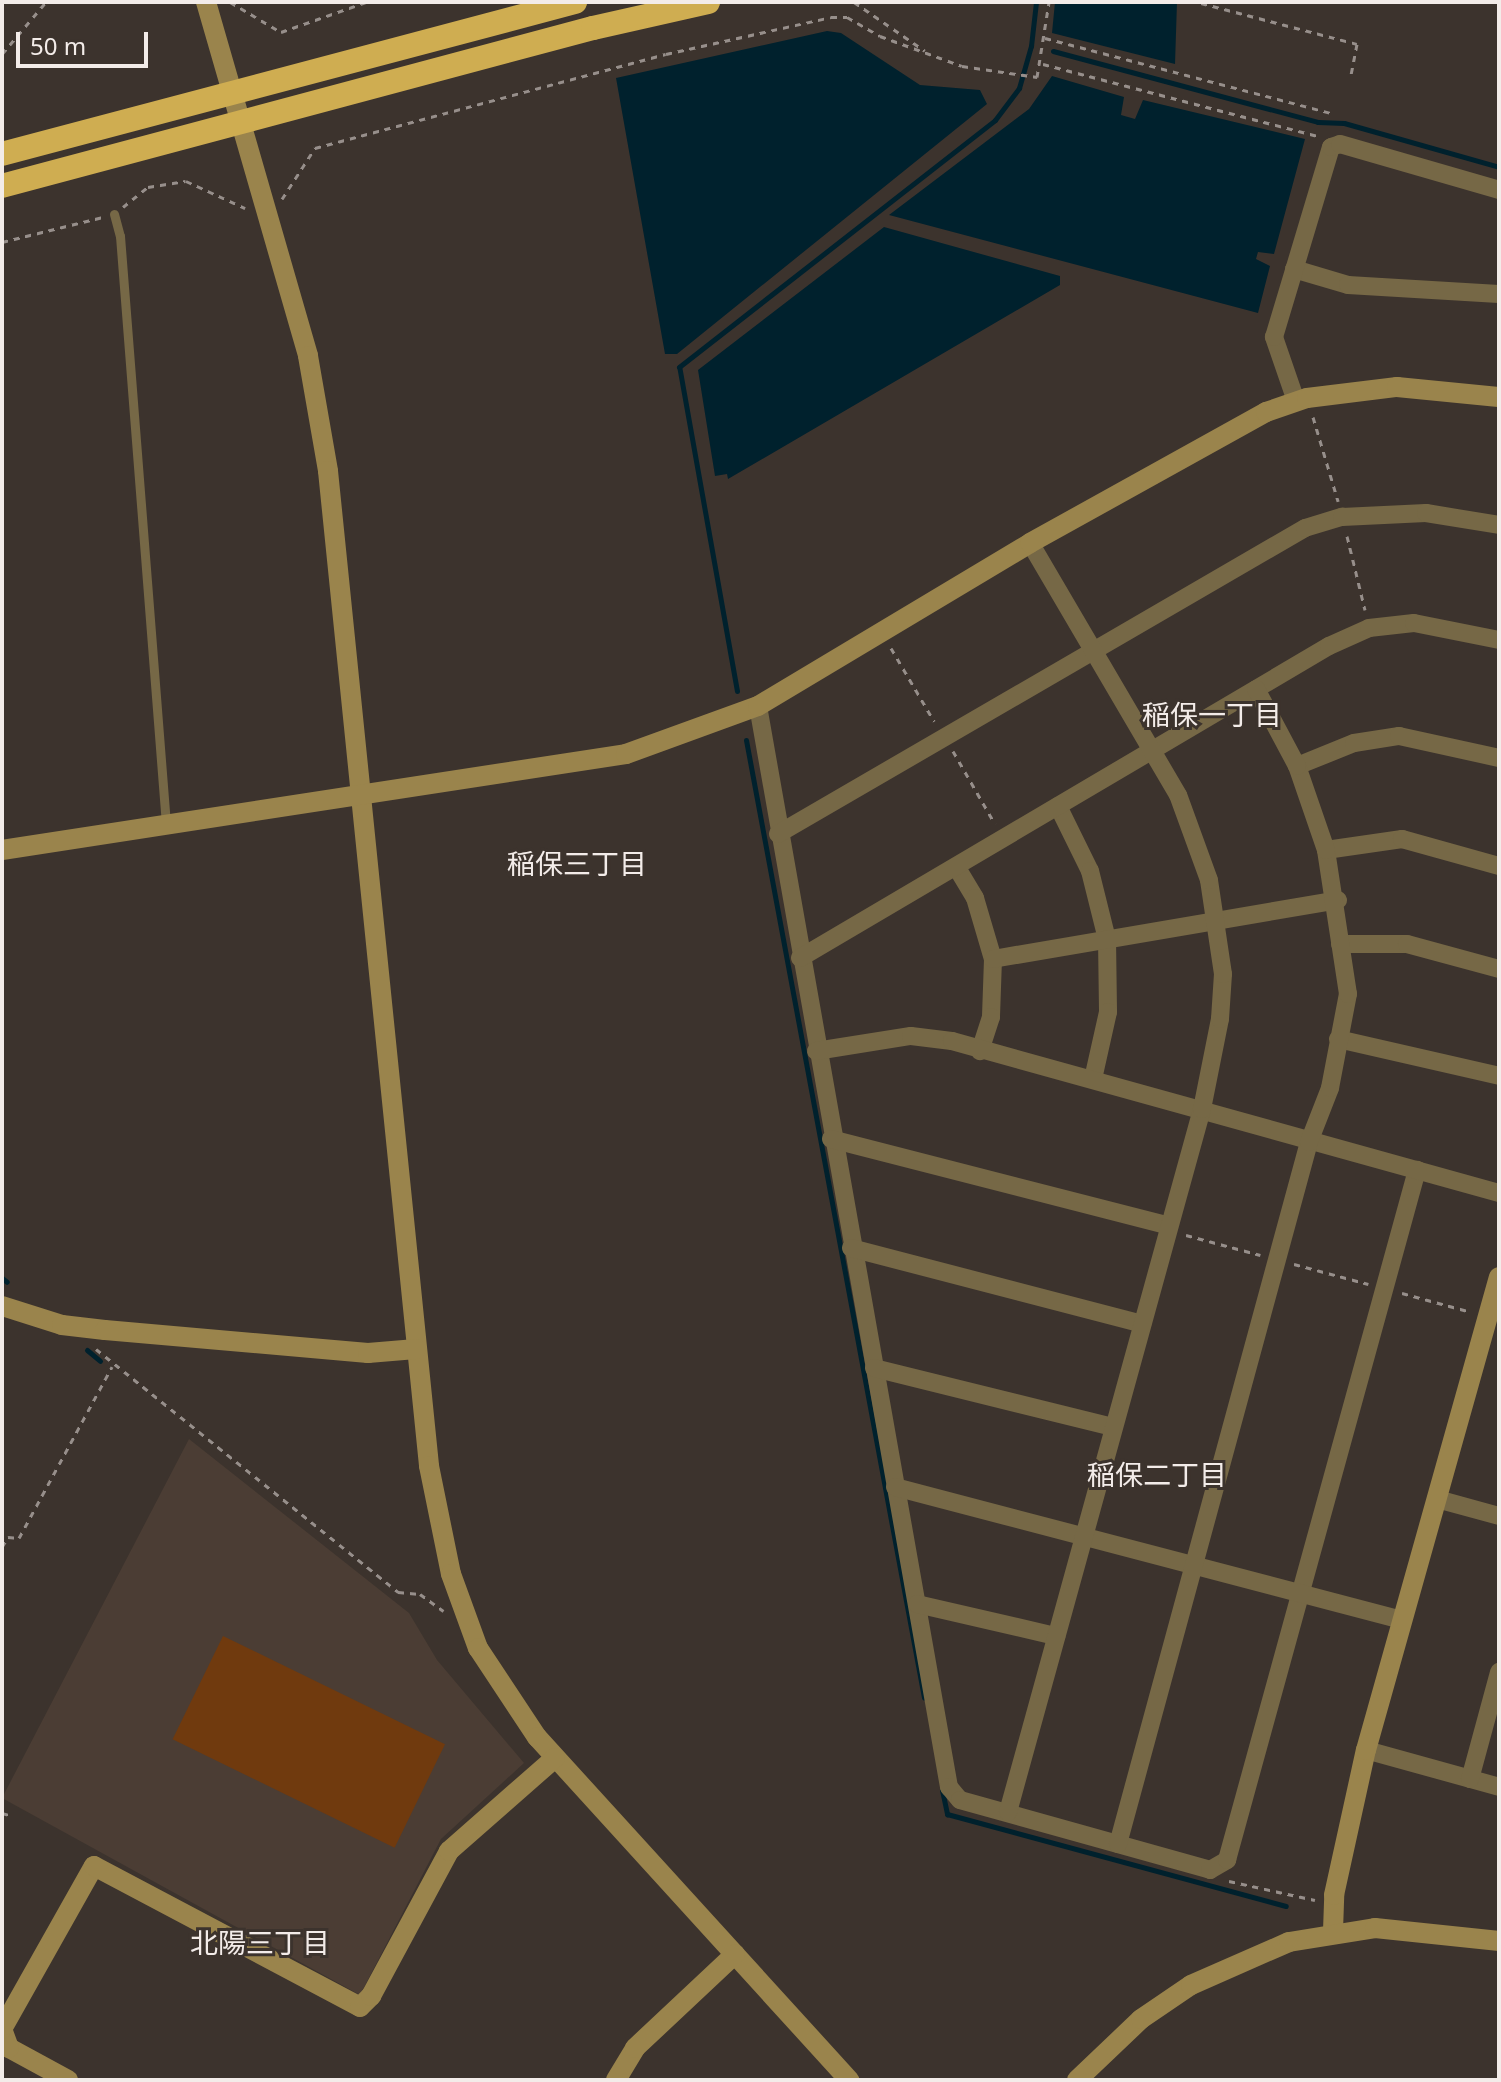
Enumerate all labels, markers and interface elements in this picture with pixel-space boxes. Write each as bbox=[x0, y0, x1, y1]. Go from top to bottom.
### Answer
scale bar bbox=[20, 16, 152, 66]
text: 50 m bbox=[30, 29, 86, 62]
district label: 稲保一丁目 bbox=[1142, 697, 1282, 731]
district label: 稲保三丁目 bbox=[507, 846, 647, 880]
district label: 稲保二丁目 bbox=[1087, 1457, 1227, 1491]
district label: 北陽三丁目 bbox=[190, 1925, 330, 1959]

